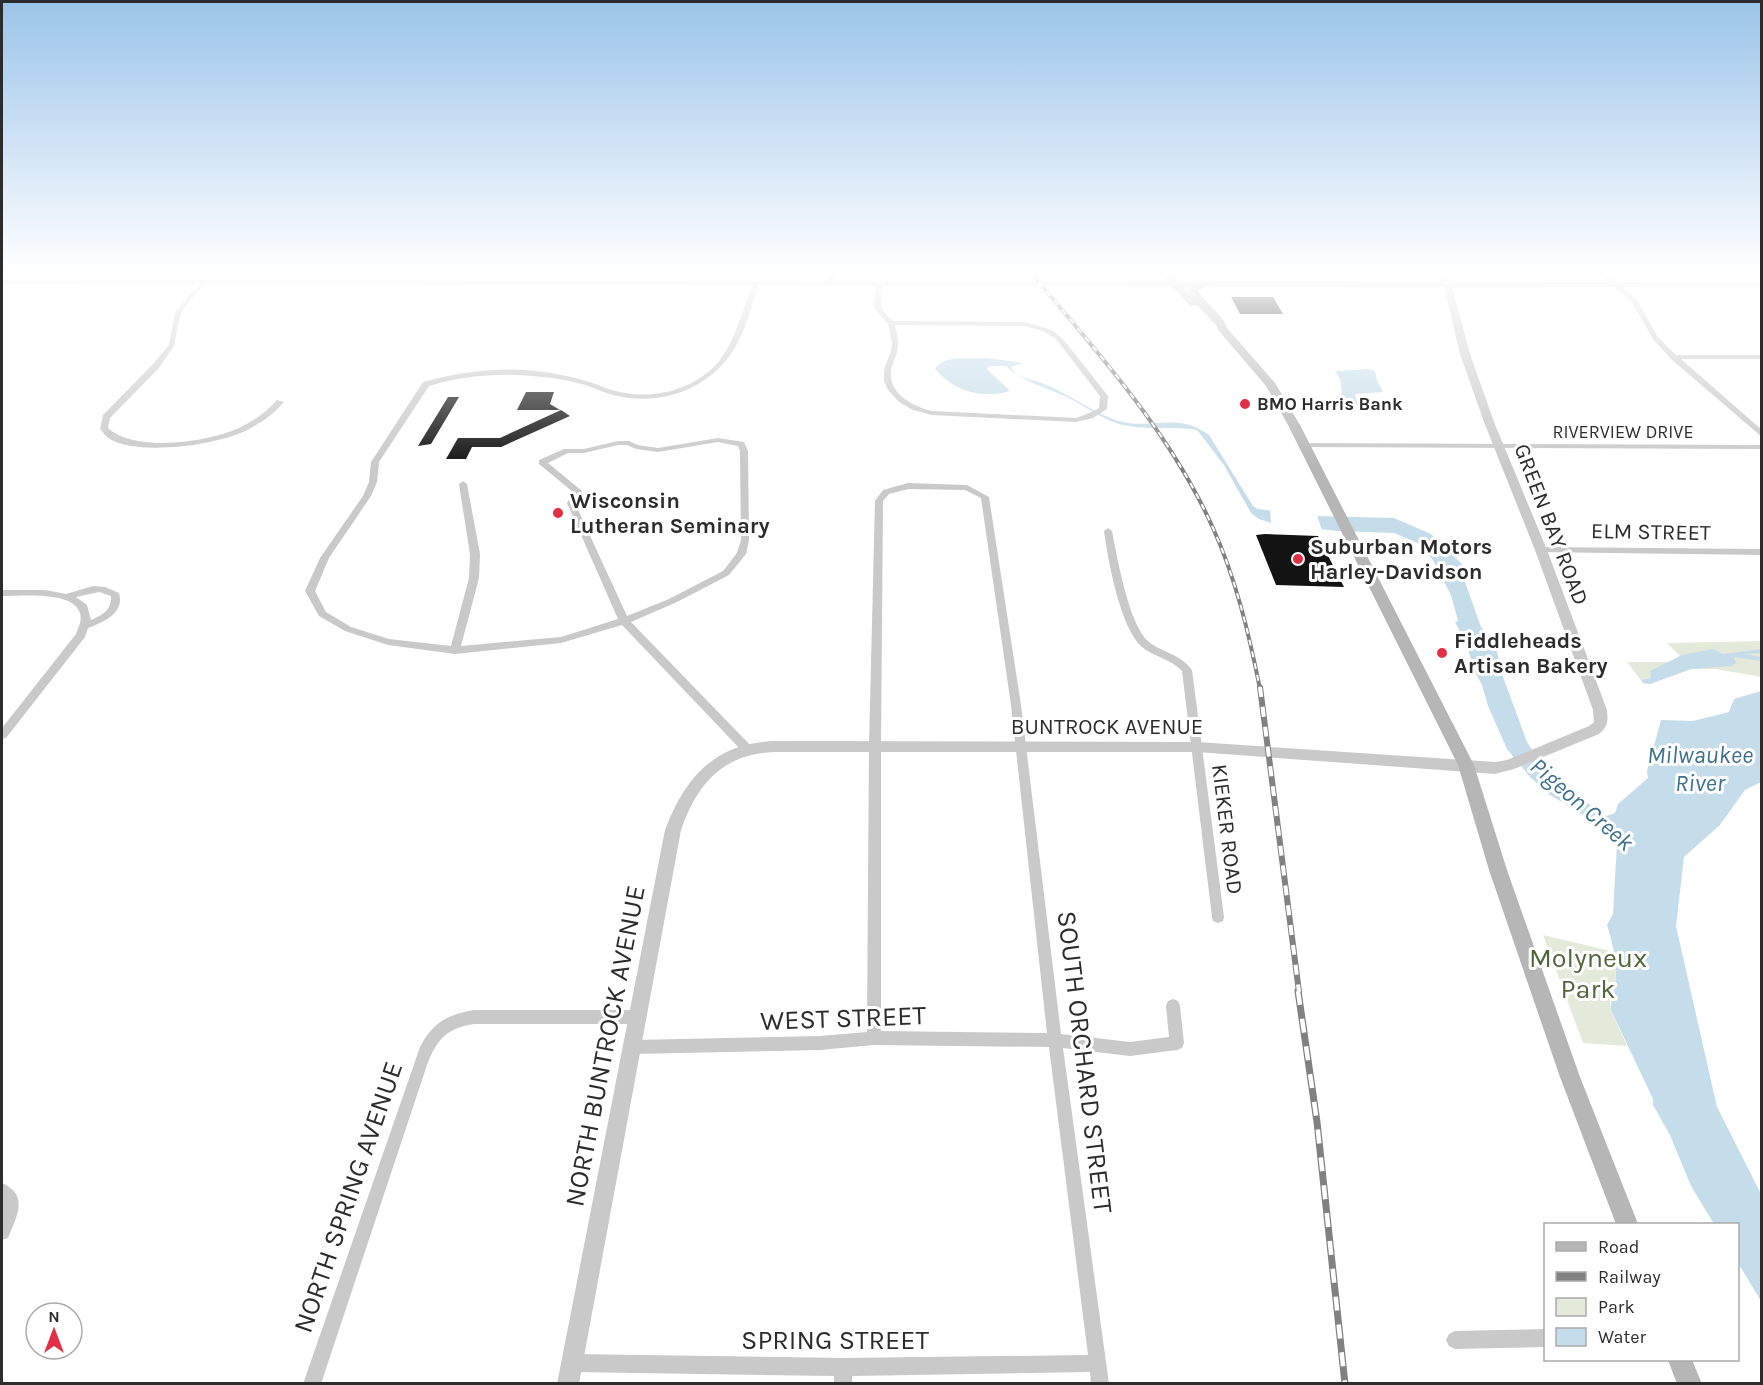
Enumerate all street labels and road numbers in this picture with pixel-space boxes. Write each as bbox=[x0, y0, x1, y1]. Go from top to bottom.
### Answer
street label: RIVERVIEW DRIVE bbox=[1552, 421, 1694, 443]
street label: GREEN BAY ROAD bbox=[1508, 440, 1594, 609]
street label: ELM STREET bbox=[1591, 518, 1711, 546]
street label: BUNTROCK AVENUE bbox=[1011, 714, 1203, 740]
street label: KIEKER ROAD bbox=[1206, 762, 1248, 896]
street label: NORTH BUNTROCK AVENUE bbox=[558, 883, 652, 1209]
street label: SOUTH ORCHARD STREET bbox=[1051, 909, 1119, 1216]
street label: WEST STREET bbox=[760, 999, 927, 1037]
street label: NORTH SPRING AVENUE bbox=[287, 1057, 409, 1337]
street label: SPRING STREET bbox=[741, 1324, 929, 1356]

